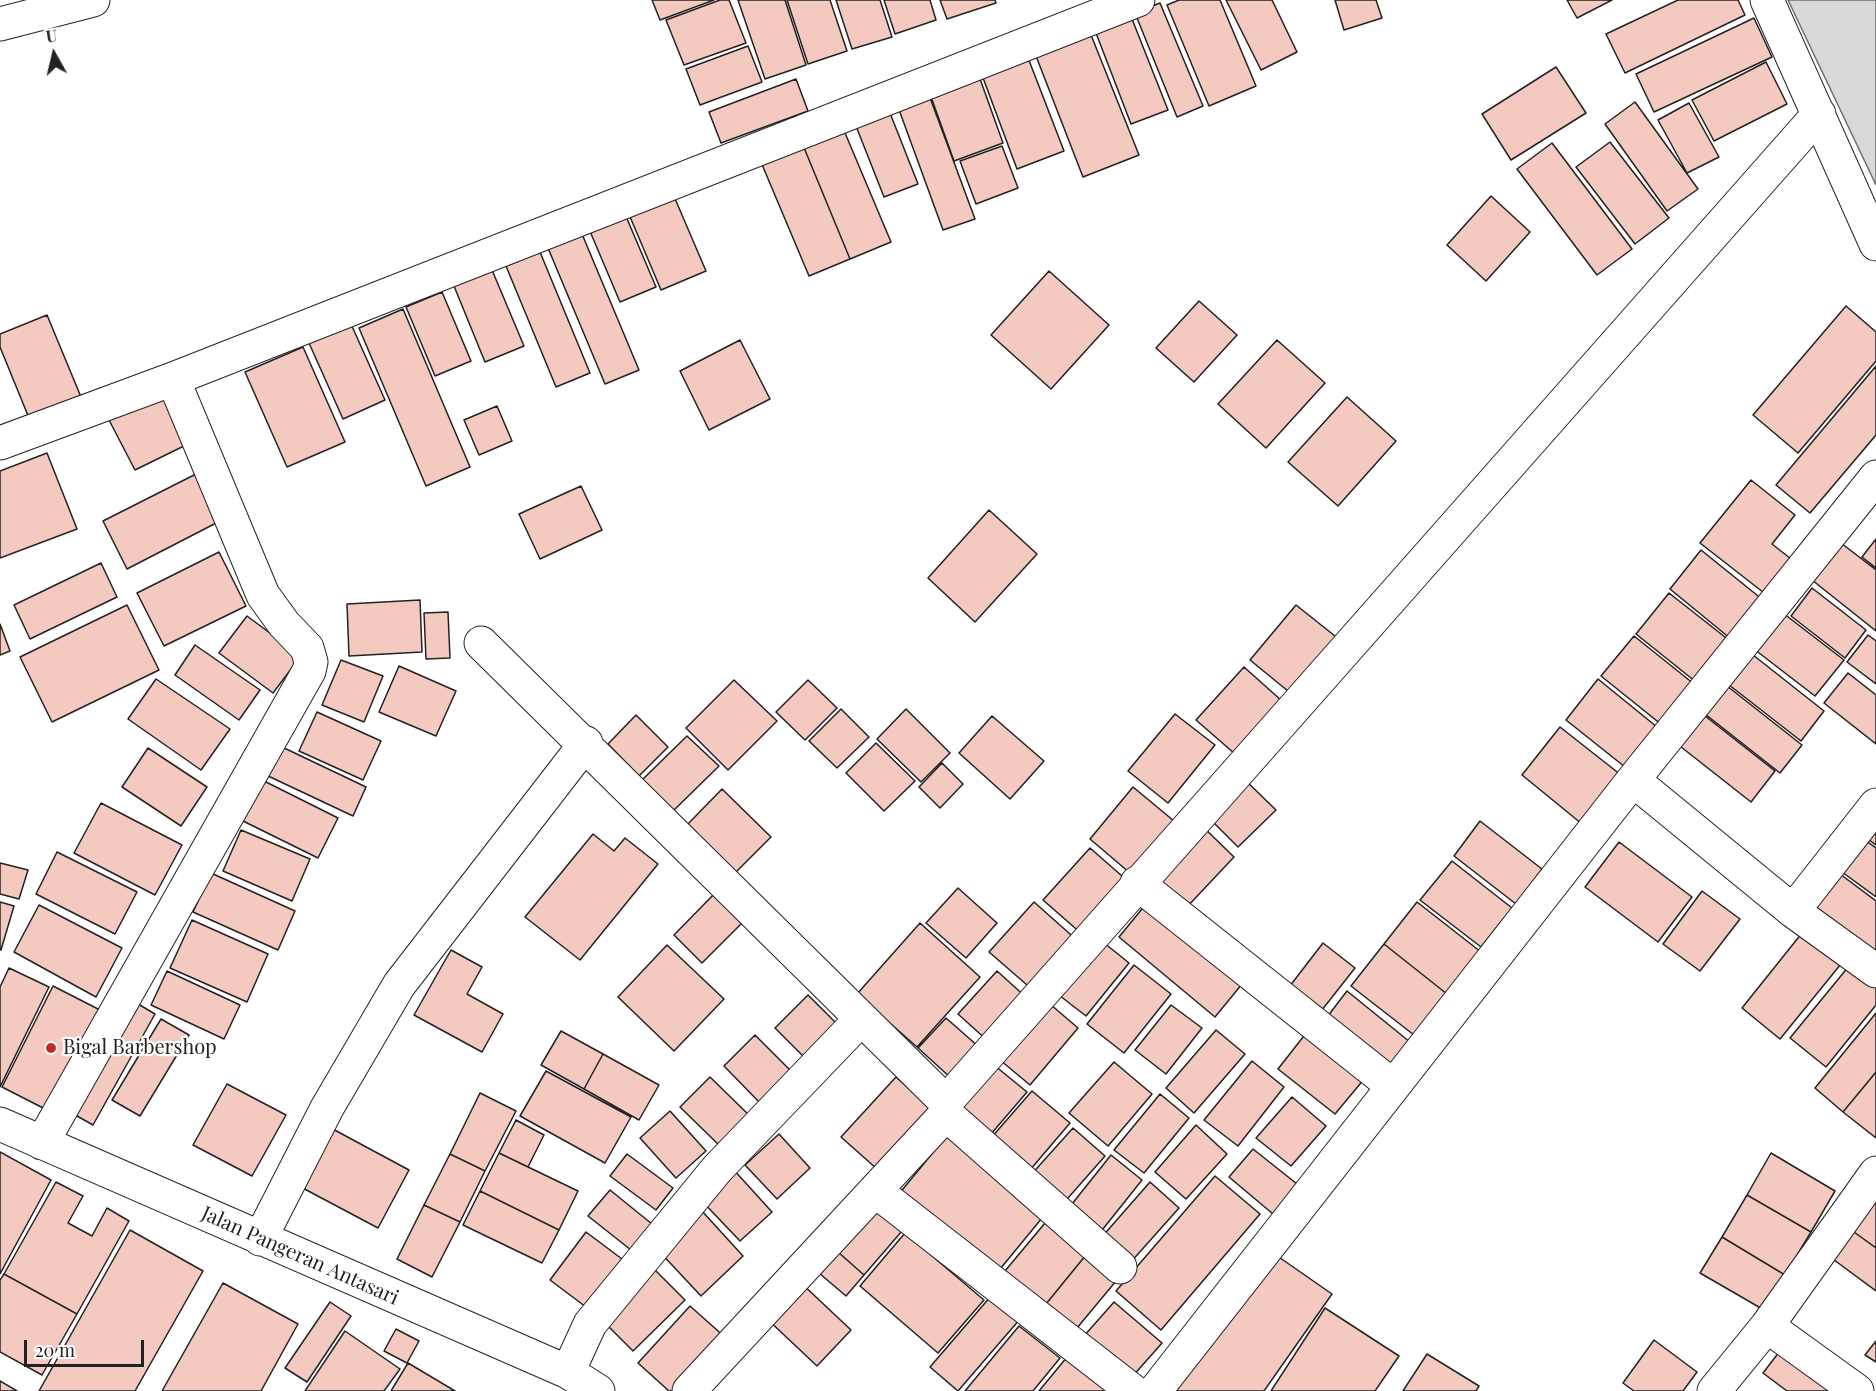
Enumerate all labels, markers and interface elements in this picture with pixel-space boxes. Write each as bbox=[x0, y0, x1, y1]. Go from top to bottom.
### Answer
north arrow bbox=[24, 24, 84, 84]
text: U bbox=[45, 25, 58, 47]
place label: Bigal Barbershop bbox=[63, 1036, 217, 1060]
marker: Bigal Barbershop bbox=[44, 1041, 58, 1055]
street label: Jalan Pangeran Antasari bbox=[198, 1202, 402, 1310]
scale bar bbox=[27, 1328, 147, 1366]
text: 20 m bbox=[35, 1338, 75, 1362]

